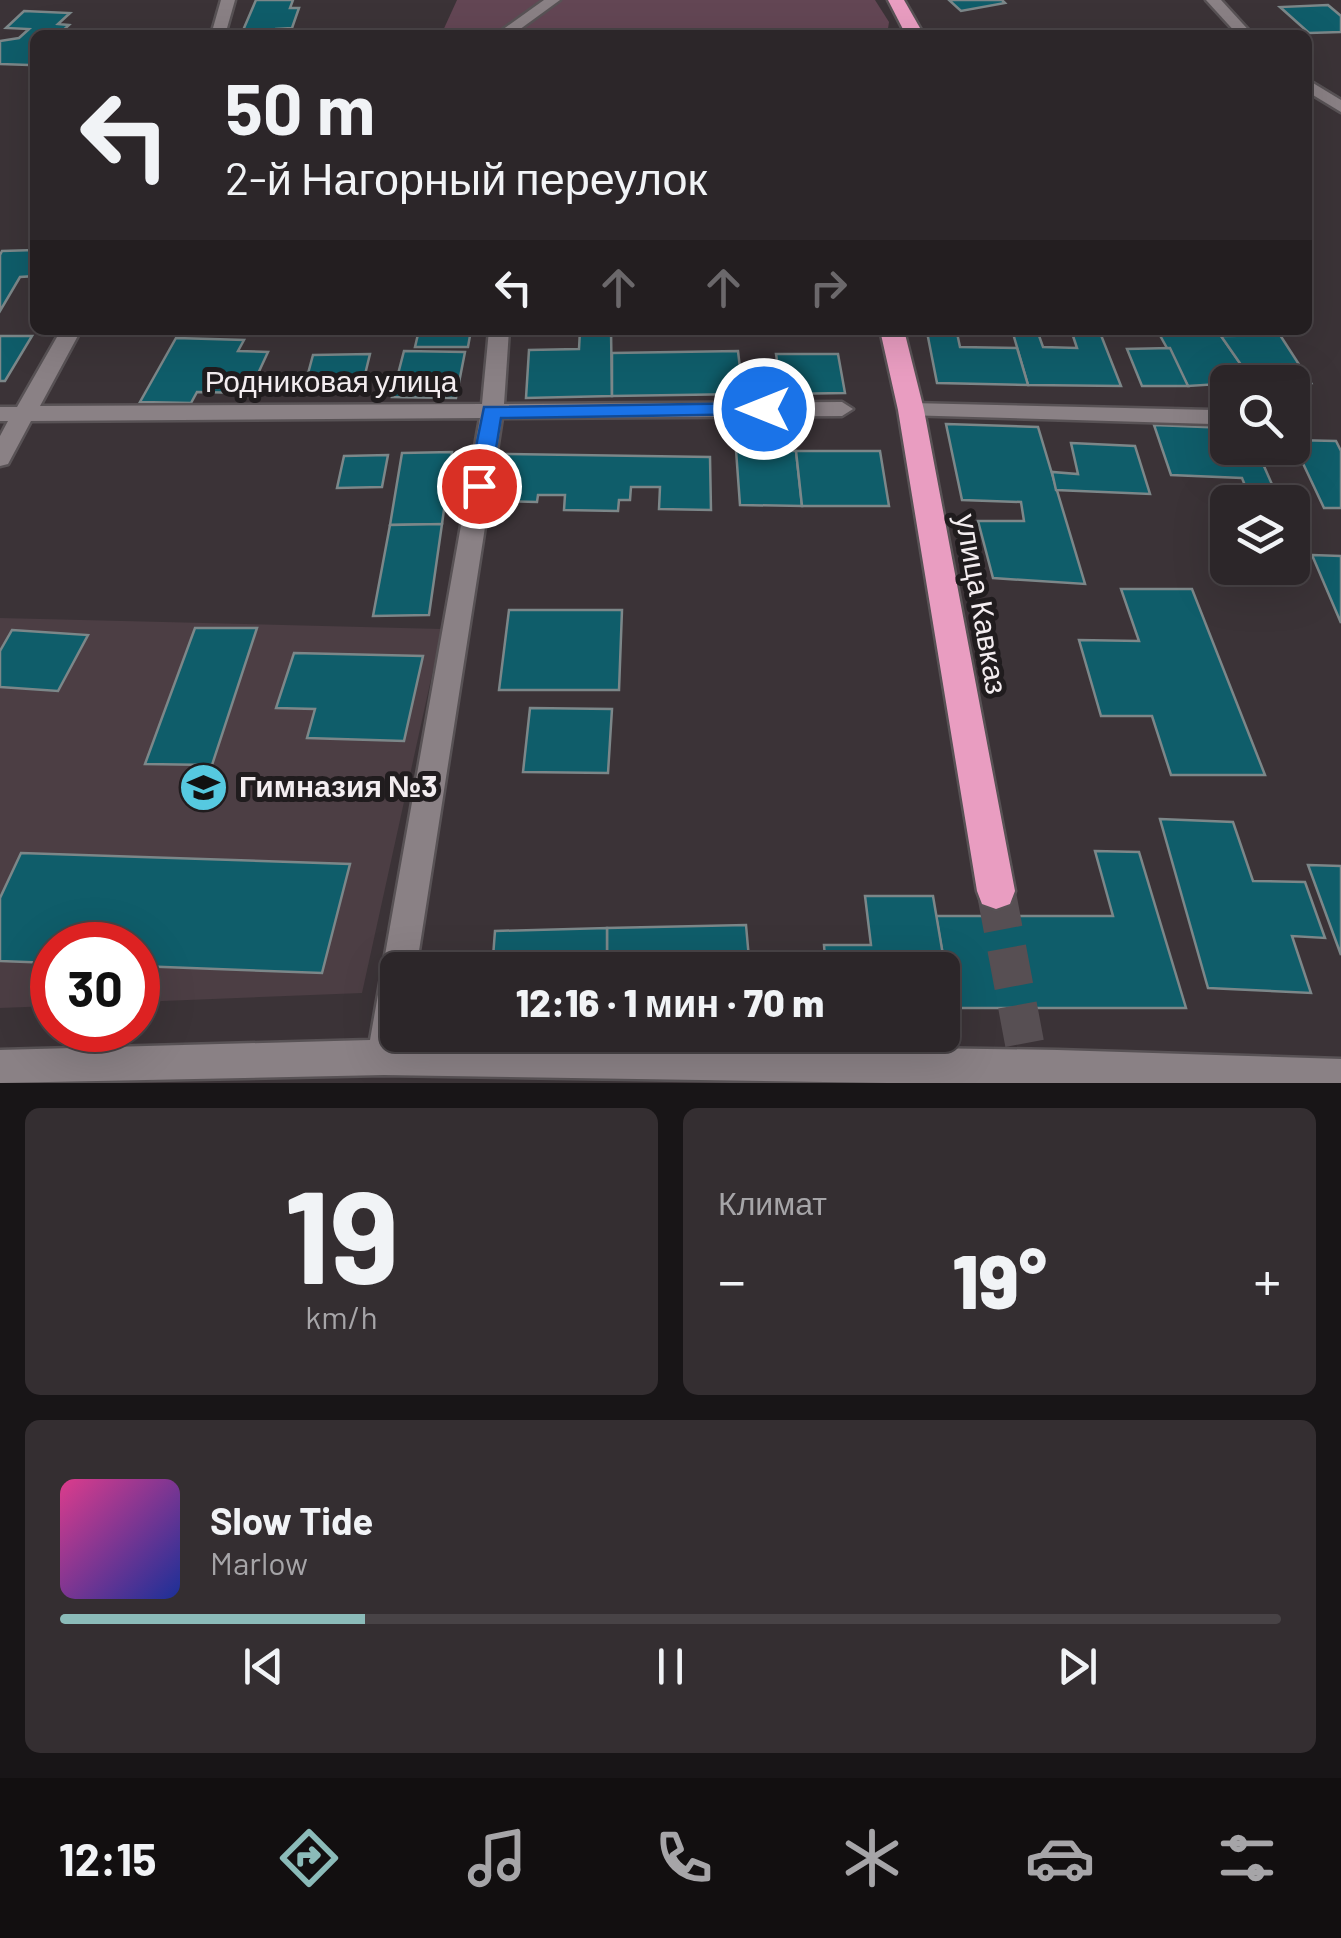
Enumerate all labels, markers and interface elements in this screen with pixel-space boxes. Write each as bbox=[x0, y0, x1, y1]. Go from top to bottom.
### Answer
text: 50 m bbox=[225, 65, 375, 149]
icon: left bbox=[60, 70, 190, 200]
text: 2-й Нагорный переулок bbox=[225, 150, 707, 204]
icon: left bbox=[486, 260, 541, 315]
icon: ahead bbox=[591, 260, 646, 315]
icon: ahead bbox=[696, 260, 751, 315]
icon: right bbox=[801, 260, 856, 315]
position arrow bbox=[712, 357, 816, 461]
street label: Родниковая улица bbox=[205, 362, 458, 398]
map controls bbox=[1210, 365, 1310, 585]
button: search bbox=[1210, 365, 1310, 465]
pin bbox=[437, 444, 522, 529]
icon: arrive bbox=[452, 459, 507, 514]
button: layers bbox=[1210, 485, 1310, 585]
street label: улица Кавказ bbox=[949, 511, 1017, 697]
school or university icon: Гимназия №3 bbox=[178, 761, 230, 813]
place label: Гимназия №3 bbox=[239, 767, 438, 803]
speed limit sign: 30 bbox=[30, 922, 160, 1052]
text: 12:16 · 1 мин · 70 m bbox=[516, 979, 824, 1025]
text: 19 bbox=[284, 1154, 399, 1310]
text: Климат bbox=[718, 1183, 827, 1221]
text: 19° bbox=[952, 1234, 1047, 1324]
text: − bbox=[718, 1246, 746, 1312]
text: + bbox=[1253, 1246, 1281, 1312]
text: km/h bbox=[305, 1297, 378, 1335]
text: Slow Tide bbox=[210, 1497, 373, 1543]
text: Marlow bbox=[210, 1543, 308, 1581]
icon: previous bbox=[236, 1639, 291, 1694]
icon: pause bbox=[643, 1639, 698, 1694]
icon: next bbox=[1050, 1639, 1105, 1694]
icon: directions bbox=[274, 1823, 344, 1893]
icon: music bbox=[462, 1823, 532, 1893]
icon: phone bbox=[649, 1823, 719, 1893]
icon: climate bbox=[837, 1823, 907, 1893]
icon: car bbox=[1025, 1823, 1095, 1893]
icon: filters bbox=[1212, 1823, 1282, 1893]
text: 12:15 bbox=[59, 1831, 157, 1885]

